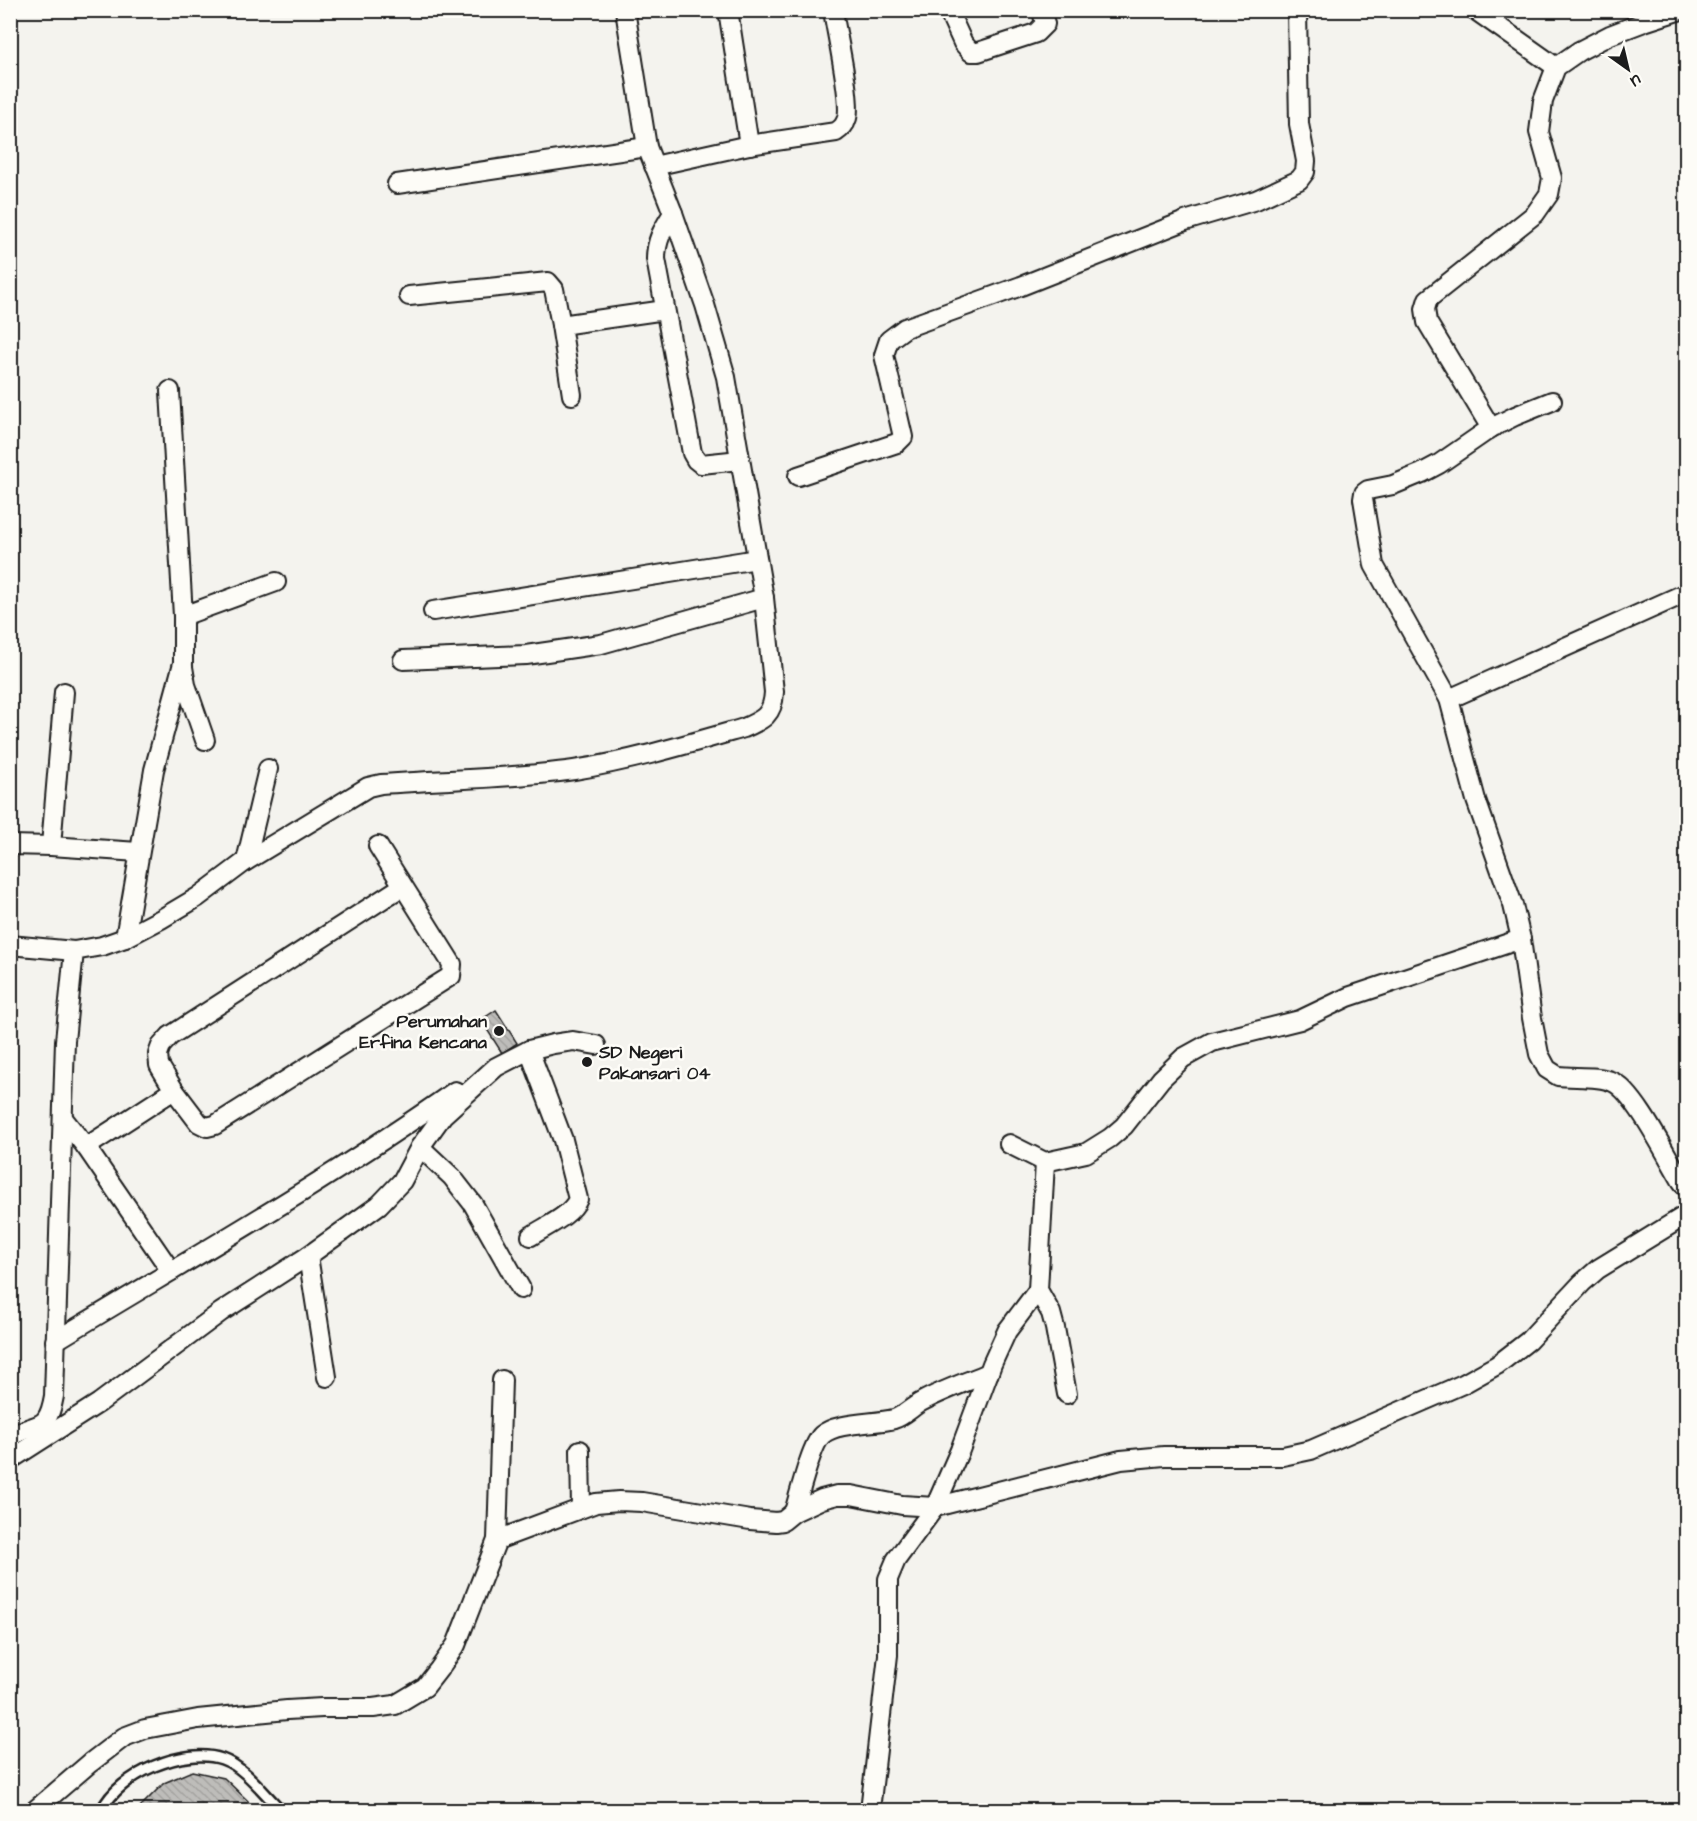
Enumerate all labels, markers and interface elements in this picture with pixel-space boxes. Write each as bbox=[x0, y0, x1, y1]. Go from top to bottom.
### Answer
north arrow bbox=[1598, 39, 1658, 99]
text: U bbox=[1626, 69, 1646, 92]
place label: Perumahan Erfina Kencana bbox=[359, 1009, 488, 1055]
marker: Perumahan Erfina Kencana bbox=[492, 1024, 506, 1038]
place label: SD Negeri Pakansari 04 bbox=[598, 1040, 711, 1086]
marker: SD Negeri Pakansari 04 bbox=[580, 1055, 594, 1069]

